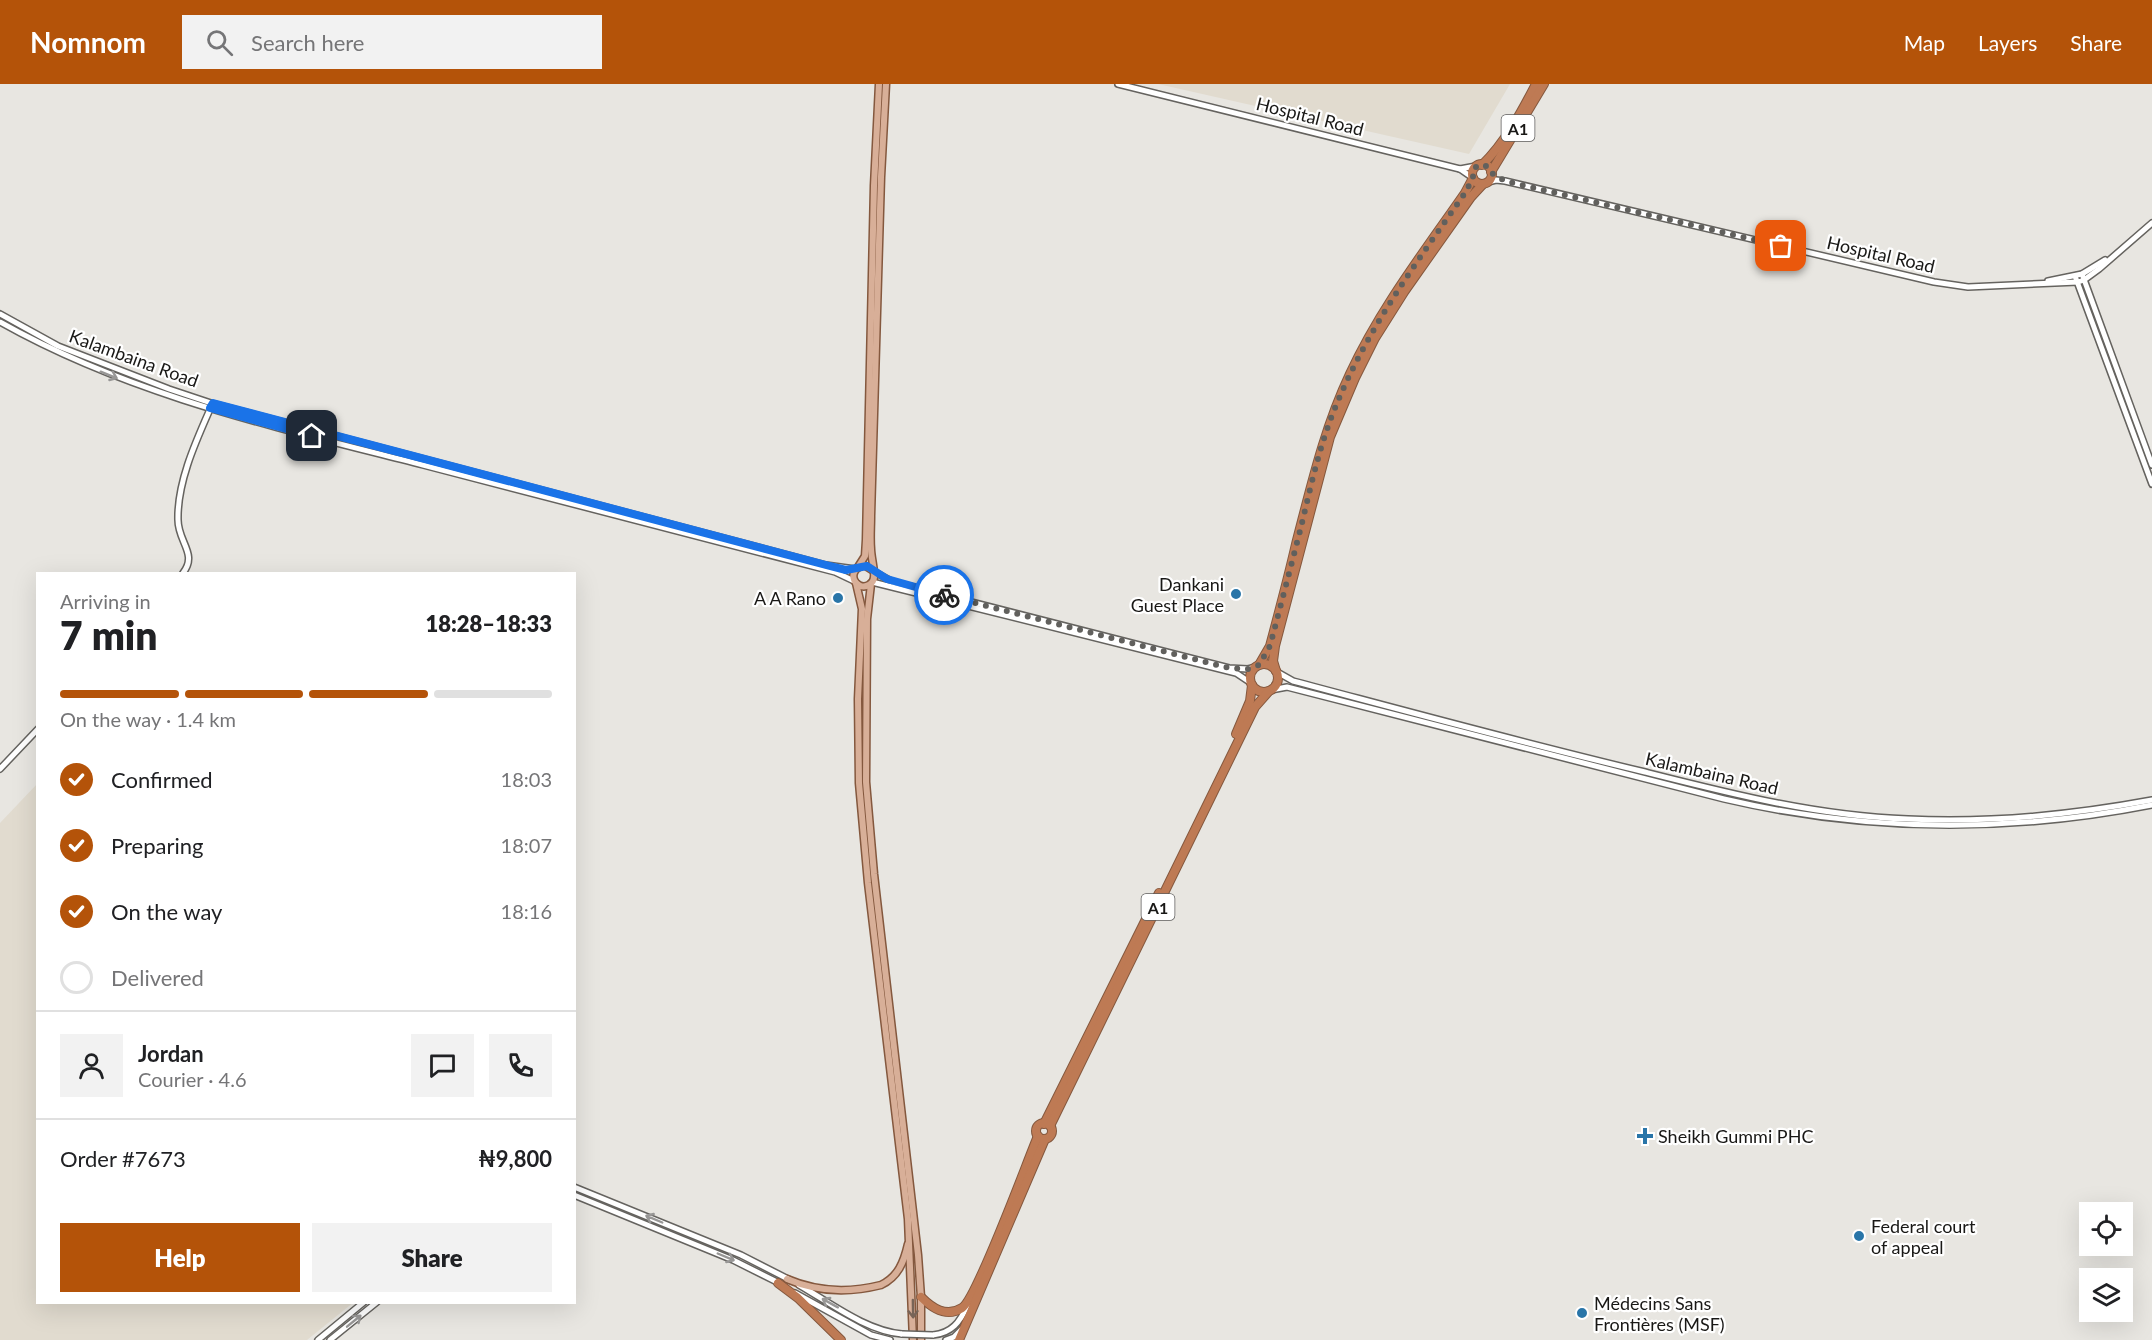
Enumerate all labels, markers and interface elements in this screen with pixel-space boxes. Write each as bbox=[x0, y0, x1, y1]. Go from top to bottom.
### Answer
search box bbox=[182, 15, 602, 69]
text: Nomnom bbox=[30, 25, 146, 59]
icon: search bbox=[203, 26, 236, 59]
text: Search here bbox=[251, 29, 364, 56]
text: Map bbox=[1904, 30, 1945, 55]
text: Layers bbox=[1978, 30, 2037, 55]
text: Share bbox=[2070, 30, 2122, 55]
street label: Hospital Road bbox=[1254, 92, 1366, 140]
road number: A1 bbox=[1502, 115, 1534, 141]
pin bbox=[1755, 220, 1806, 271]
icon: bag bbox=[1764, 229, 1797, 262]
street label: Hospital Road bbox=[1825, 231, 1937, 277]
street label: Kalambaina Road bbox=[66, 324, 202, 392]
one-way arrow bbox=[100, 370, 118, 381]
pin bbox=[286, 410, 337, 461]
icon: home bbox=[295, 419, 328, 452]
courier bbox=[914, 565, 974, 625]
place label: Dankani Guest Place bbox=[1131, 573, 1224, 616]
icon: bike bbox=[928, 579, 961, 612]
place label: A A Rano bbox=[754, 587, 826, 609]
marker: Dankani Guest Place bbox=[1229, 587, 1243, 601]
text: Arriving in bbox=[60, 589, 151, 613]
marker: A A Rano bbox=[831, 591, 845, 605]
text: 18:28–18:33 bbox=[426, 610, 552, 637]
text: 7 min bbox=[60, 612, 157, 658]
text: On the way · 1.4 km bbox=[60, 707, 236, 731]
street label: Kalambaina Road bbox=[1643, 747, 1781, 799]
icon: check bbox=[60, 763, 93, 796]
text: Confirmed bbox=[111, 766, 213, 793]
text: 18:03 bbox=[501, 767, 552, 791]
icon: check bbox=[60, 829, 93, 862]
text: Preparing bbox=[111, 832, 203, 859]
text: 18:07 bbox=[501, 833, 552, 857]
road number: A1 bbox=[1142, 894, 1174, 920]
icon: check bbox=[60, 895, 93, 928]
text: On the way bbox=[111, 898, 222, 925]
text: 18:16 bbox=[501, 899, 552, 923]
text: Delivered bbox=[111, 964, 204, 991]
button: person bbox=[60, 1034, 123, 1097]
button: chat bbox=[411, 1034, 474, 1097]
button: phone bbox=[489, 1034, 552, 1097]
text: Jordan bbox=[138, 1040, 204, 1067]
text: Courier · 4.6 bbox=[138, 1067, 247, 1091]
place label: Sheikh Gummi PHC bbox=[1658, 1125, 1813, 1147]
marker: Sheikh Gummi PHC bbox=[1636, 1127, 1654, 1145]
text: Order #7673 bbox=[60, 1145, 186, 1172]
text: ₦9,800 bbox=[478, 1145, 552, 1172]
map controls bbox=[2079, 1202, 2133, 1322]
button: locate bbox=[2079, 1202, 2133, 1256]
one-way arrow bbox=[645, 1213, 664, 1224]
place label: Federal court of appeal bbox=[1871, 1215, 1976, 1258]
button: Help bbox=[60, 1223, 300, 1292]
button: Share bbox=[312, 1223, 552, 1292]
marker: Federal court of appeal bbox=[1852, 1229, 1866, 1243]
one-way arrow bbox=[716, 1252, 734, 1263]
button: layers bbox=[2079, 1268, 2133, 1322]
place label: Médecins Sans Frontières (MSF) bbox=[1594, 1292, 1725, 1335]
one-way arrow bbox=[822, 1297, 839, 1309]
one-way arrow bbox=[908, 1299, 919, 1319]
marker: Médecins Sans Frontières (MSF) bbox=[1575, 1306, 1589, 1320]
one-way arrow bbox=[346, 1314, 361, 1328]

